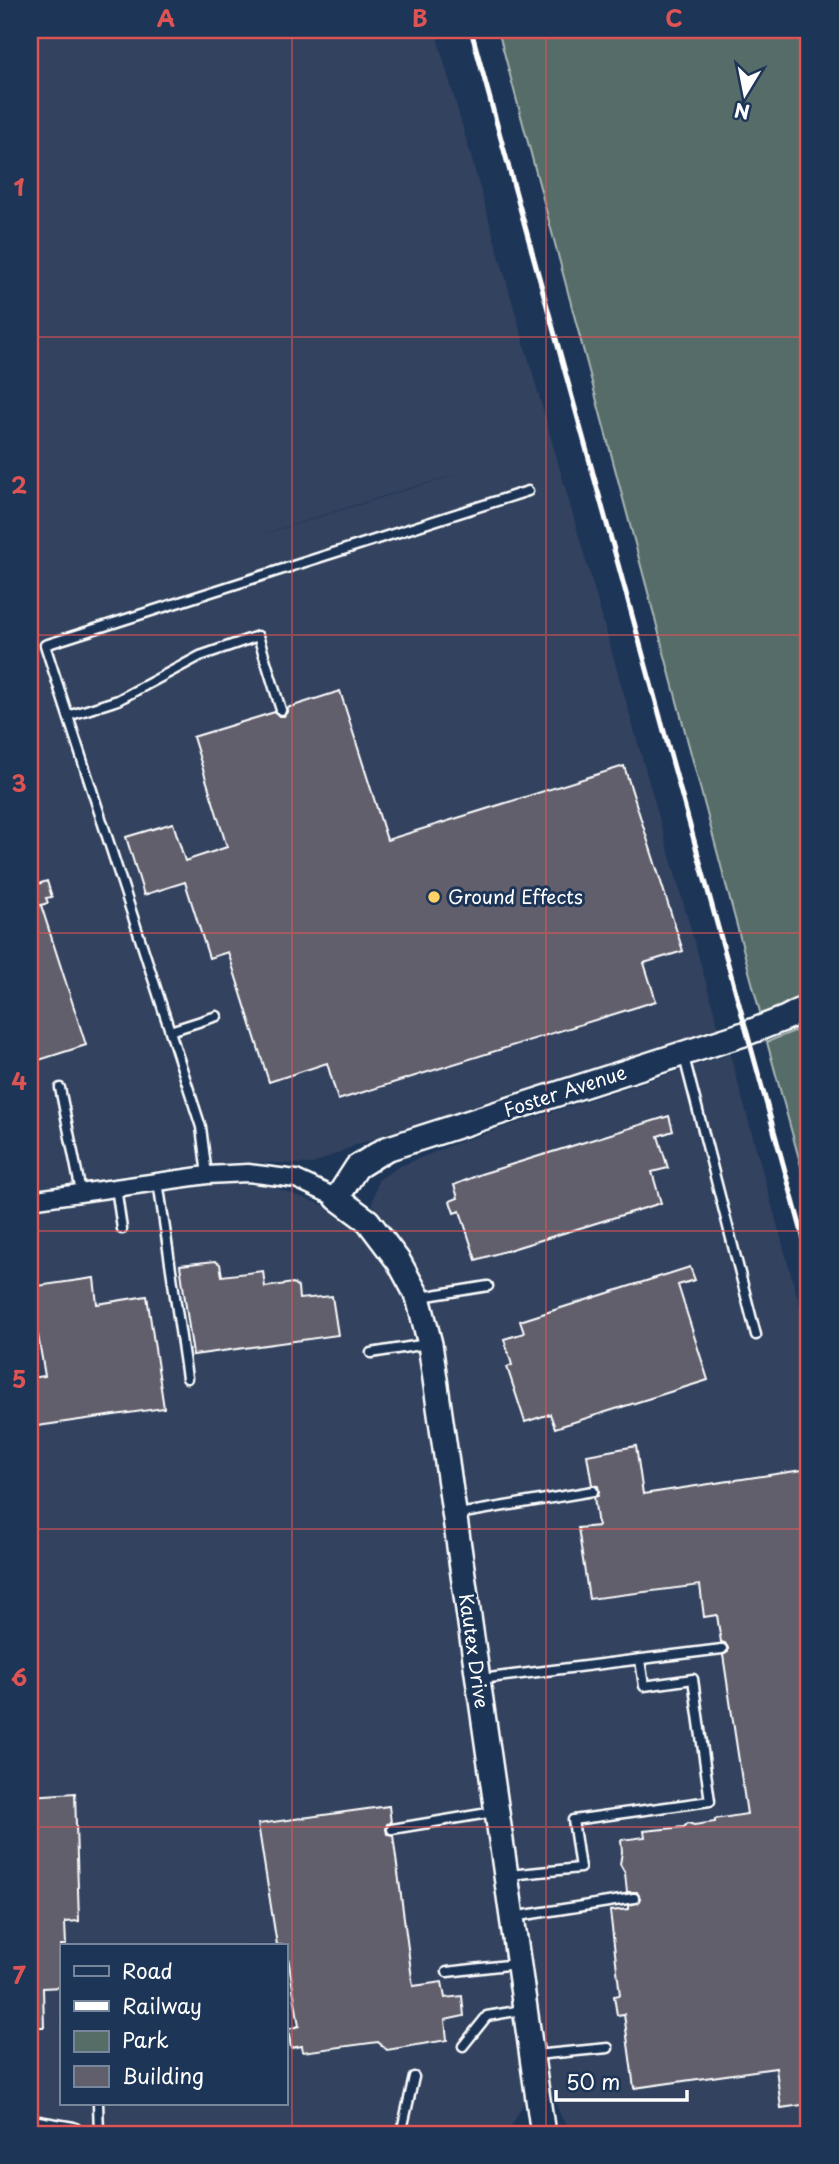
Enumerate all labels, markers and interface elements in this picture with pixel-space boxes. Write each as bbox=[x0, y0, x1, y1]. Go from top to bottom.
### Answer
text: A bbox=[157, 0, 175, 35]
text: B bbox=[412, 0, 428, 35]
text: C bbox=[665, 0, 683, 35]
north arrow bbox=[710, 60, 780, 130]
text: N bbox=[732, 97, 752, 127]
text: 1 bbox=[14, 169, 25, 204]
text: 2 bbox=[11, 467, 27, 502]
text: 3 bbox=[11, 765, 27, 800]
place label: Ground Effects bbox=[448, 882, 583, 910]
marker: Ground Effects bbox=[426, 889, 442, 905]
street label: Foster Avenue bbox=[500, 1057, 630, 1123]
text: 4 bbox=[11, 1063, 27, 1098]
text: 5 bbox=[12, 1361, 26, 1396]
street label: Kautex Drive bbox=[453, 1592, 497, 1710]
text: 6 bbox=[11, 1659, 27, 1694]
legend bbox=[60, 1944, 287, 2104]
text: Road bbox=[122, 1954, 173, 1986]
text: 7 bbox=[12, 1957, 26, 1992]
text: Railway bbox=[122, 1989, 202, 2021]
text: Park bbox=[122, 2023, 169, 2055]
text: Building bbox=[122, 2059, 204, 2091]
scale bar bbox=[556, 2059, 687, 2103]
text: 50 m bbox=[566, 2065, 620, 2097]

